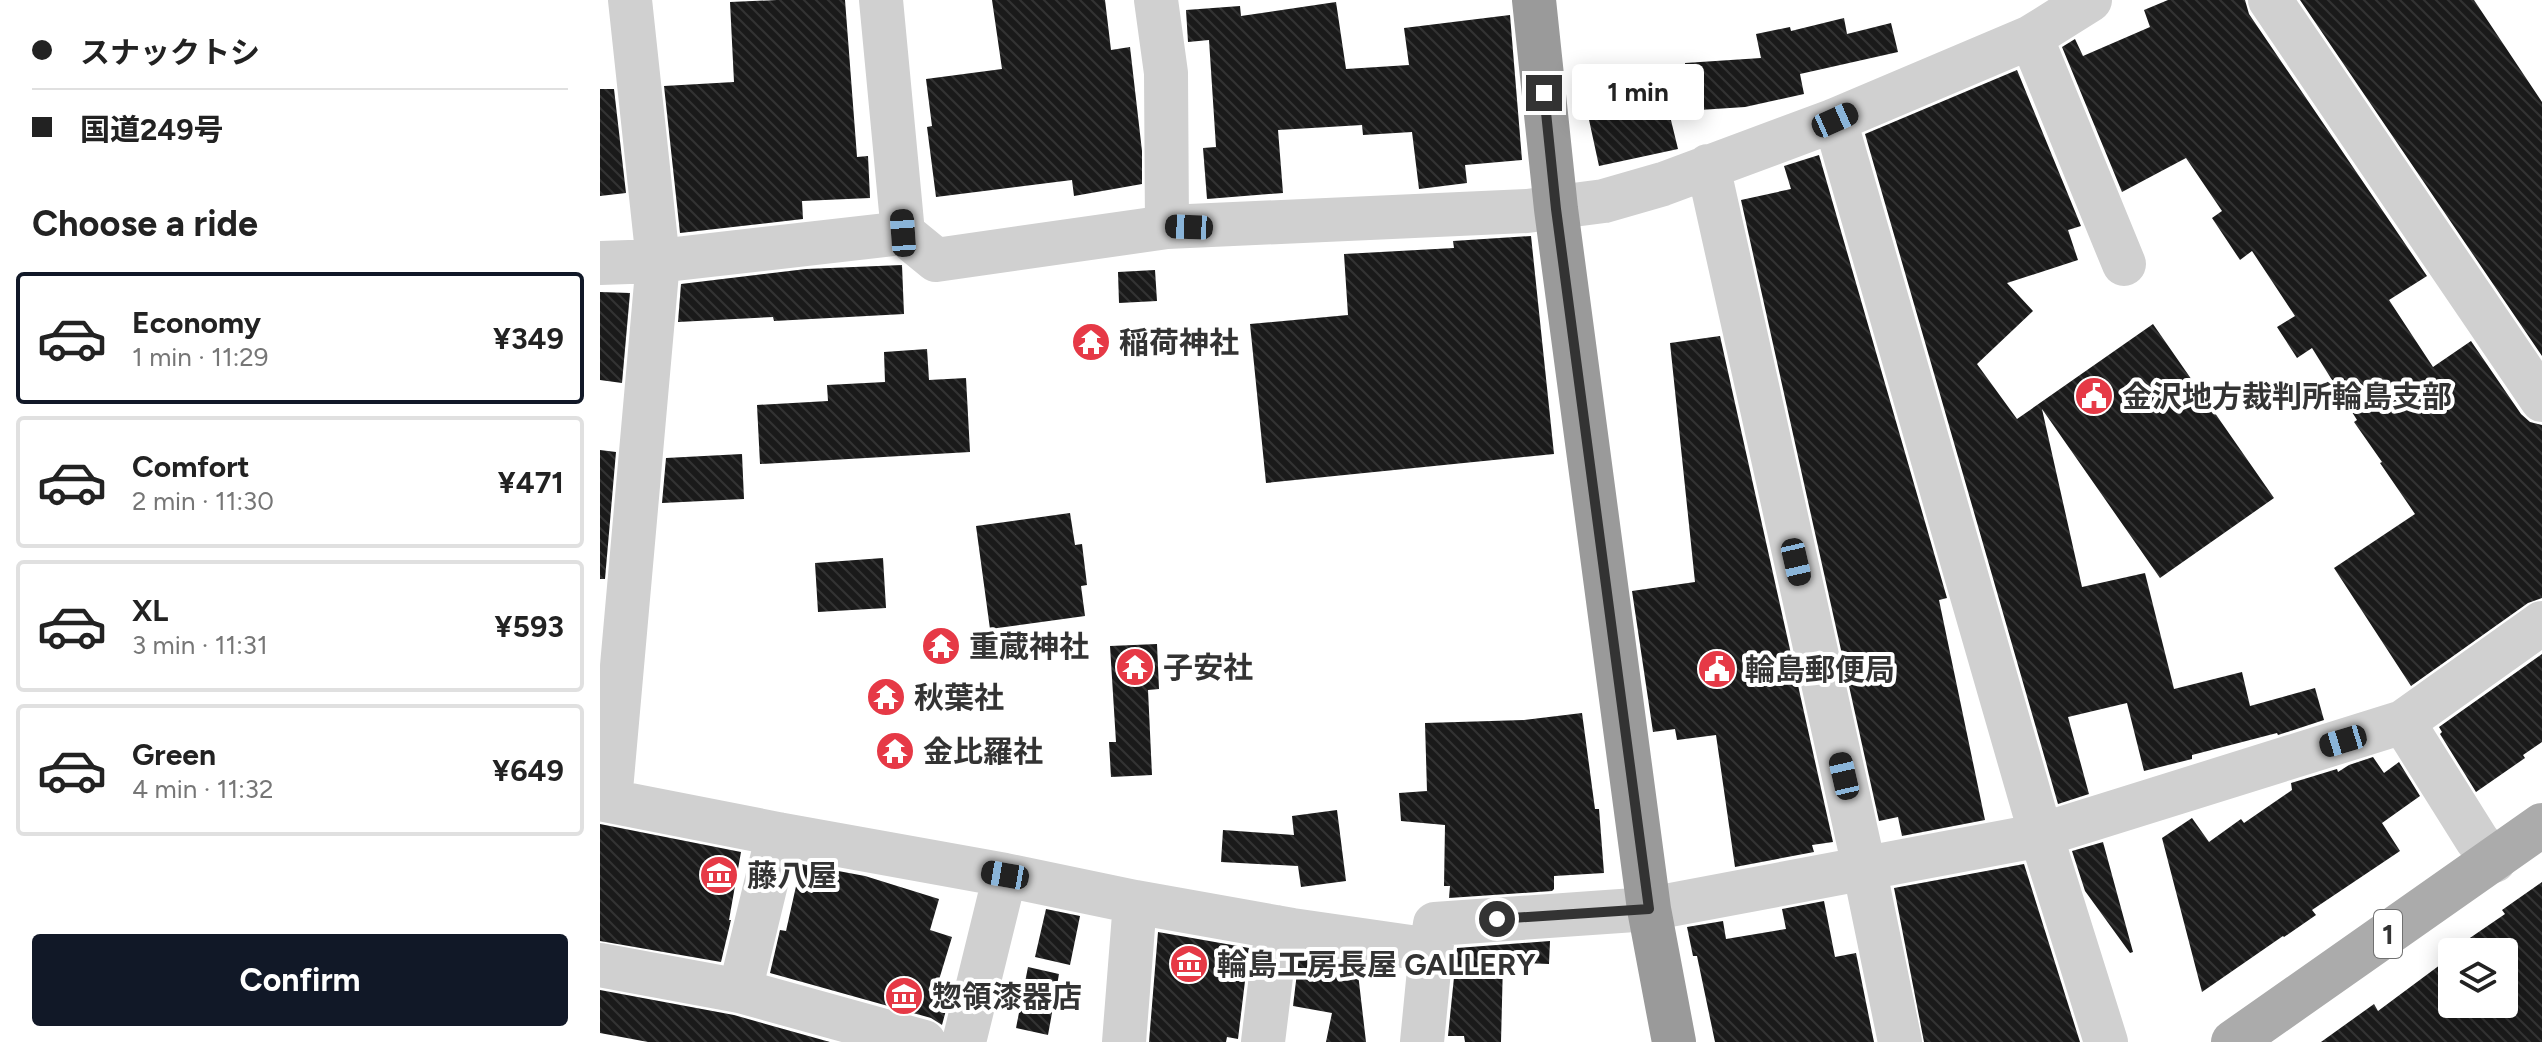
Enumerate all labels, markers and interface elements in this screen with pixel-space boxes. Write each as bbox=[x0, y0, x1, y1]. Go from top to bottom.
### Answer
text: スナックトシ bbox=[80, 34, 260, 71]
callout: 1 min bbox=[1572, 65, 1704, 121]
route end bbox=[1526, 75, 1562, 111]
text: 1 min bbox=[1607, 76, 1669, 108]
car bbox=[1808, 99, 1862, 141]
text: 国道249号 bbox=[80, 111, 224, 148]
text: Choose a ride bbox=[32, 202, 258, 245]
car bbox=[889, 208, 917, 258]
car bbox=[1165, 214, 1213, 240]
icon: car bbox=[36, 302, 108, 374]
text: Economy bbox=[132, 304, 261, 341]
text: ¥349 bbox=[493, 320, 564, 357]
temple icon: 稲荷神社 bbox=[1070, 321, 1112, 363]
place label: 稲荷神社 bbox=[1119, 324, 1239, 361]
text: 1 min · 11:29 bbox=[132, 341, 269, 373]
public building icon: 金沢地方裁判所輪島支部 bbox=[2073, 375, 2115, 417]
place label: 金沢地方裁判所輪島支部 bbox=[2122, 378, 2452, 415]
icon: car bbox=[36, 446, 108, 518]
text: Comfort bbox=[132, 448, 250, 485]
text: ¥471 bbox=[498, 464, 564, 501]
text: 2 min · 11:30 bbox=[132, 485, 274, 517]
car bbox=[1779, 536, 1813, 588]
icon: car bbox=[36, 590, 108, 662]
text: XL bbox=[132, 592, 168, 629]
text: ¥593 bbox=[495, 608, 564, 645]
temple icon: 重蔵神社 bbox=[920, 625, 962, 667]
place label: 重蔵神社 bbox=[969, 628, 1089, 665]
text: 3 min · 11:31 bbox=[132, 629, 268, 661]
temple icon: 子安社 bbox=[1114, 646, 1156, 688]
public building icon: 輪島郵便局 bbox=[1696, 648, 1738, 690]
place label: 子安社 bbox=[1163, 649, 1253, 686]
place label: 輪島郵便局 bbox=[1745, 651, 1895, 688]
temple icon: 秋葉社 bbox=[865, 676, 907, 718]
place label: 秋葉社 bbox=[914, 679, 1004, 716]
car bbox=[2317, 723, 2369, 759]
temple icon: 金比羅社 bbox=[874, 730, 916, 772]
place label: 金比羅社 bbox=[923, 733, 1043, 770]
icon: car bbox=[36, 734, 108, 806]
text: Green bbox=[132, 736, 216, 773]
car bbox=[1827, 750, 1861, 802]
text: ¥649 bbox=[492, 752, 564, 789]
text: 4 min · 11:32 bbox=[132, 773, 273, 805]
museum icon: 藤八屋 bbox=[698, 854, 740, 896]
place label: 藤八屋 bbox=[747, 857, 837, 894]
car bbox=[979, 859, 1031, 891]
route start bbox=[1479, 901, 1515, 937]
road number: 1 bbox=[2374, 910, 2402, 958]
button: Confirm bbox=[32, 934, 568, 1026]
map controls bbox=[2438, 938, 2518, 1018]
button: layers bbox=[2438, 938, 2518, 1018]
museum icon: 輪島工房長屋 GALLERY bbox=[1168, 943, 1210, 985]
place label: 輪島工房長屋 GALLERY bbox=[1217, 946, 1536, 983]
museum icon: 惣領漆器店 bbox=[883, 975, 925, 1017]
place label: 惣領漆器店 bbox=[932, 978, 1082, 1015]

